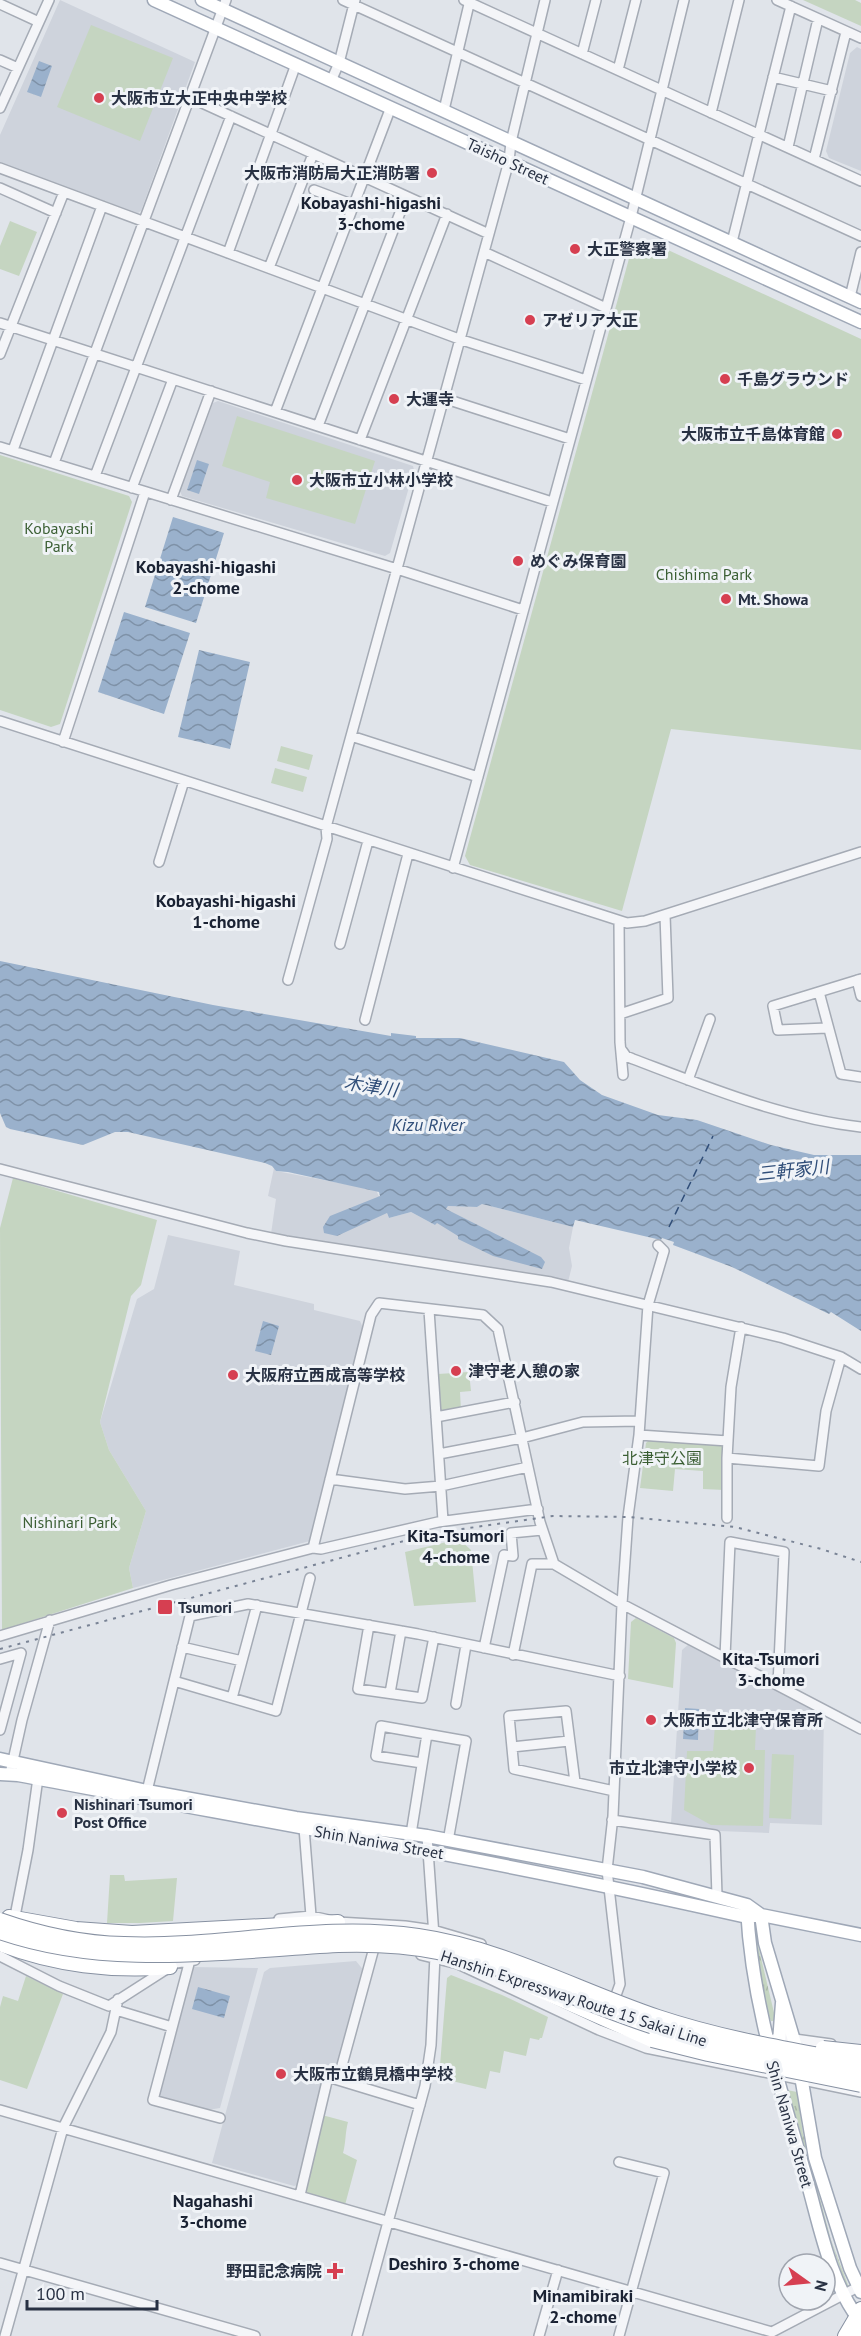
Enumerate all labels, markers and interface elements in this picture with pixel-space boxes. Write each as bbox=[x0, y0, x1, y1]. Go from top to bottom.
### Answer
place label: 大阪市立大正中央中学校 bbox=[111, 88, 287, 108]
marker: 大阪市立大正中央中学校 bbox=[92, 91, 106, 105]
street label: Taisho Street bbox=[464, 133, 553, 189]
place label: 大阪市消防局大正消防署 bbox=[244, 163, 420, 183]
marker: 大阪市消防局大正消防署 bbox=[425, 166, 439, 180]
district label: Kobayashi-higashi 3-chome bbox=[301, 191, 441, 235]
place label: 大正警察署 bbox=[587, 239, 667, 259]
marker: 大正警察署 bbox=[568, 242, 582, 256]
place label: アゼリア大正 bbox=[542, 310, 638, 330]
marker: アゼリア大正 bbox=[523, 313, 537, 327]
place label: 千島グラウンド bbox=[737, 369, 849, 389]
marker: 千島グラウンド bbox=[718, 372, 732, 386]
place label: 大運寺 bbox=[406, 389, 454, 409]
marker: 大運寺 bbox=[387, 392, 401, 406]
place label: 大阪市立千島体育館 bbox=[681, 424, 825, 444]
marker: 大阪市立千島体育館 bbox=[830, 427, 844, 441]
place label: 大阪市立小林小学校 bbox=[309, 470, 453, 490]
marker: 大阪市立小林小学校 bbox=[290, 473, 304, 487]
park label: Kobayashi Park bbox=[24, 518, 94, 556]
place label: めぐみ保育園 bbox=[530, 551, 626, 571]
marker: めぐみ保育園 bbox=[511, 554, 525, 568]
district label: Kobayashi-higashi 2-chome bbox=[136, 555, 276, 599]
park label: Chishima Park bbox=[656, 564, 753, 584]
place label: Mt. Showa bbox=[738, 589, 808, 609]
marker: Mt. Showa bbox=[719, 592, 733, 606]
district label: Kobayashi-higashi 1-chome bbox=[156, 889, 296, 933]
water label: 木津川 bbox=[343, 1070, 401, 1102]
water label: Kizu River bbox=[392, 1113, 466, 1136]
water label: 三軒家川 bbox=[756, 1155, 832, 1185]
place label: 津守老人憩の家 bbox=[468, 1361, 580, 1381]
marker: 津守老人憩の家 bbox=[449, 1364, 463, 1378]
place label: 大阪府立西成高等学校 bbox=[245, 1365, 405, 1385]
marker: 大阪府立西成高等学校 bbox=[226, 1368, 240, 1382]
park label: 北津守公園 bbox=[622, 1448, 702, 1468]
park label: Nishinari Park bbox=[23, 1512, 118, 1532]
district label: Kita-Tsumori 4-chome bbox=[407, 1524, 505, 1568]
place label: Tsumori bbox=[178, 1597, 232, 1617]
marker: Tsumori bbox=[156, 1598, 174, 1616]
district label: Kita-Tsumori 3-chome bbox=[722, 1647, 820, 1691]
place label: 大阪市立北津守保育所 bbox=[663, 1710, 823, 1730]
marker: 大阪市立北津守保育所 bbox=[644, 1713, 658, 1727]
place label: 市立北津守小学校 bbox=[609, 1758, 737, 1778]
marker: 市立北津守小学校 bbox=[742, 1761, 756, 1775]
place label: Nishinari Tsumori Post Office bbox=[74, 1794, 193, 1832]
marker: Nishinari Tsumori Post Office bbox=[55, 1806, 69, 1820]
street label: Shin Naniwa Street bbox=[313, 1821, 446, 1863]
street label: Hanshin Expressway Route 15 Sakai Line bbox=[438, 1945, 710, 2051]
street label: Shin Naniwa Street bbox=[762, 2058, 818, 2190]
place label: 大阪市立鶴見橋中学校 bbox=[293, 2064, 453, 2084]
marker: 大阪市立鶴見橋中学校 bbox=[274, 2067, 288, 2081]
district label: Nagahashi 3-chome bbox=[173, 2189, 253, 2233]
district label: Deshiro 3-chome bbox=[388, 2252, 520, 2275]
north arrow bbox=[777, 2252, 837, 2312]
place label: 野田記念病院 bbox=[226, 2261, 322, 2281]
marker: 野田記念病院 bbox=[326, 2262, 344, 2280]
scale bar bbox=[27, 2273, 158, 2311]
text: N bbox=[810, 2278, 833, 2294]
text: 100 m bbox=[36, 2282, 85, 2305]
district label: Minamibiraki 2-chome bbox=[533, 2284, 633, 2328]

